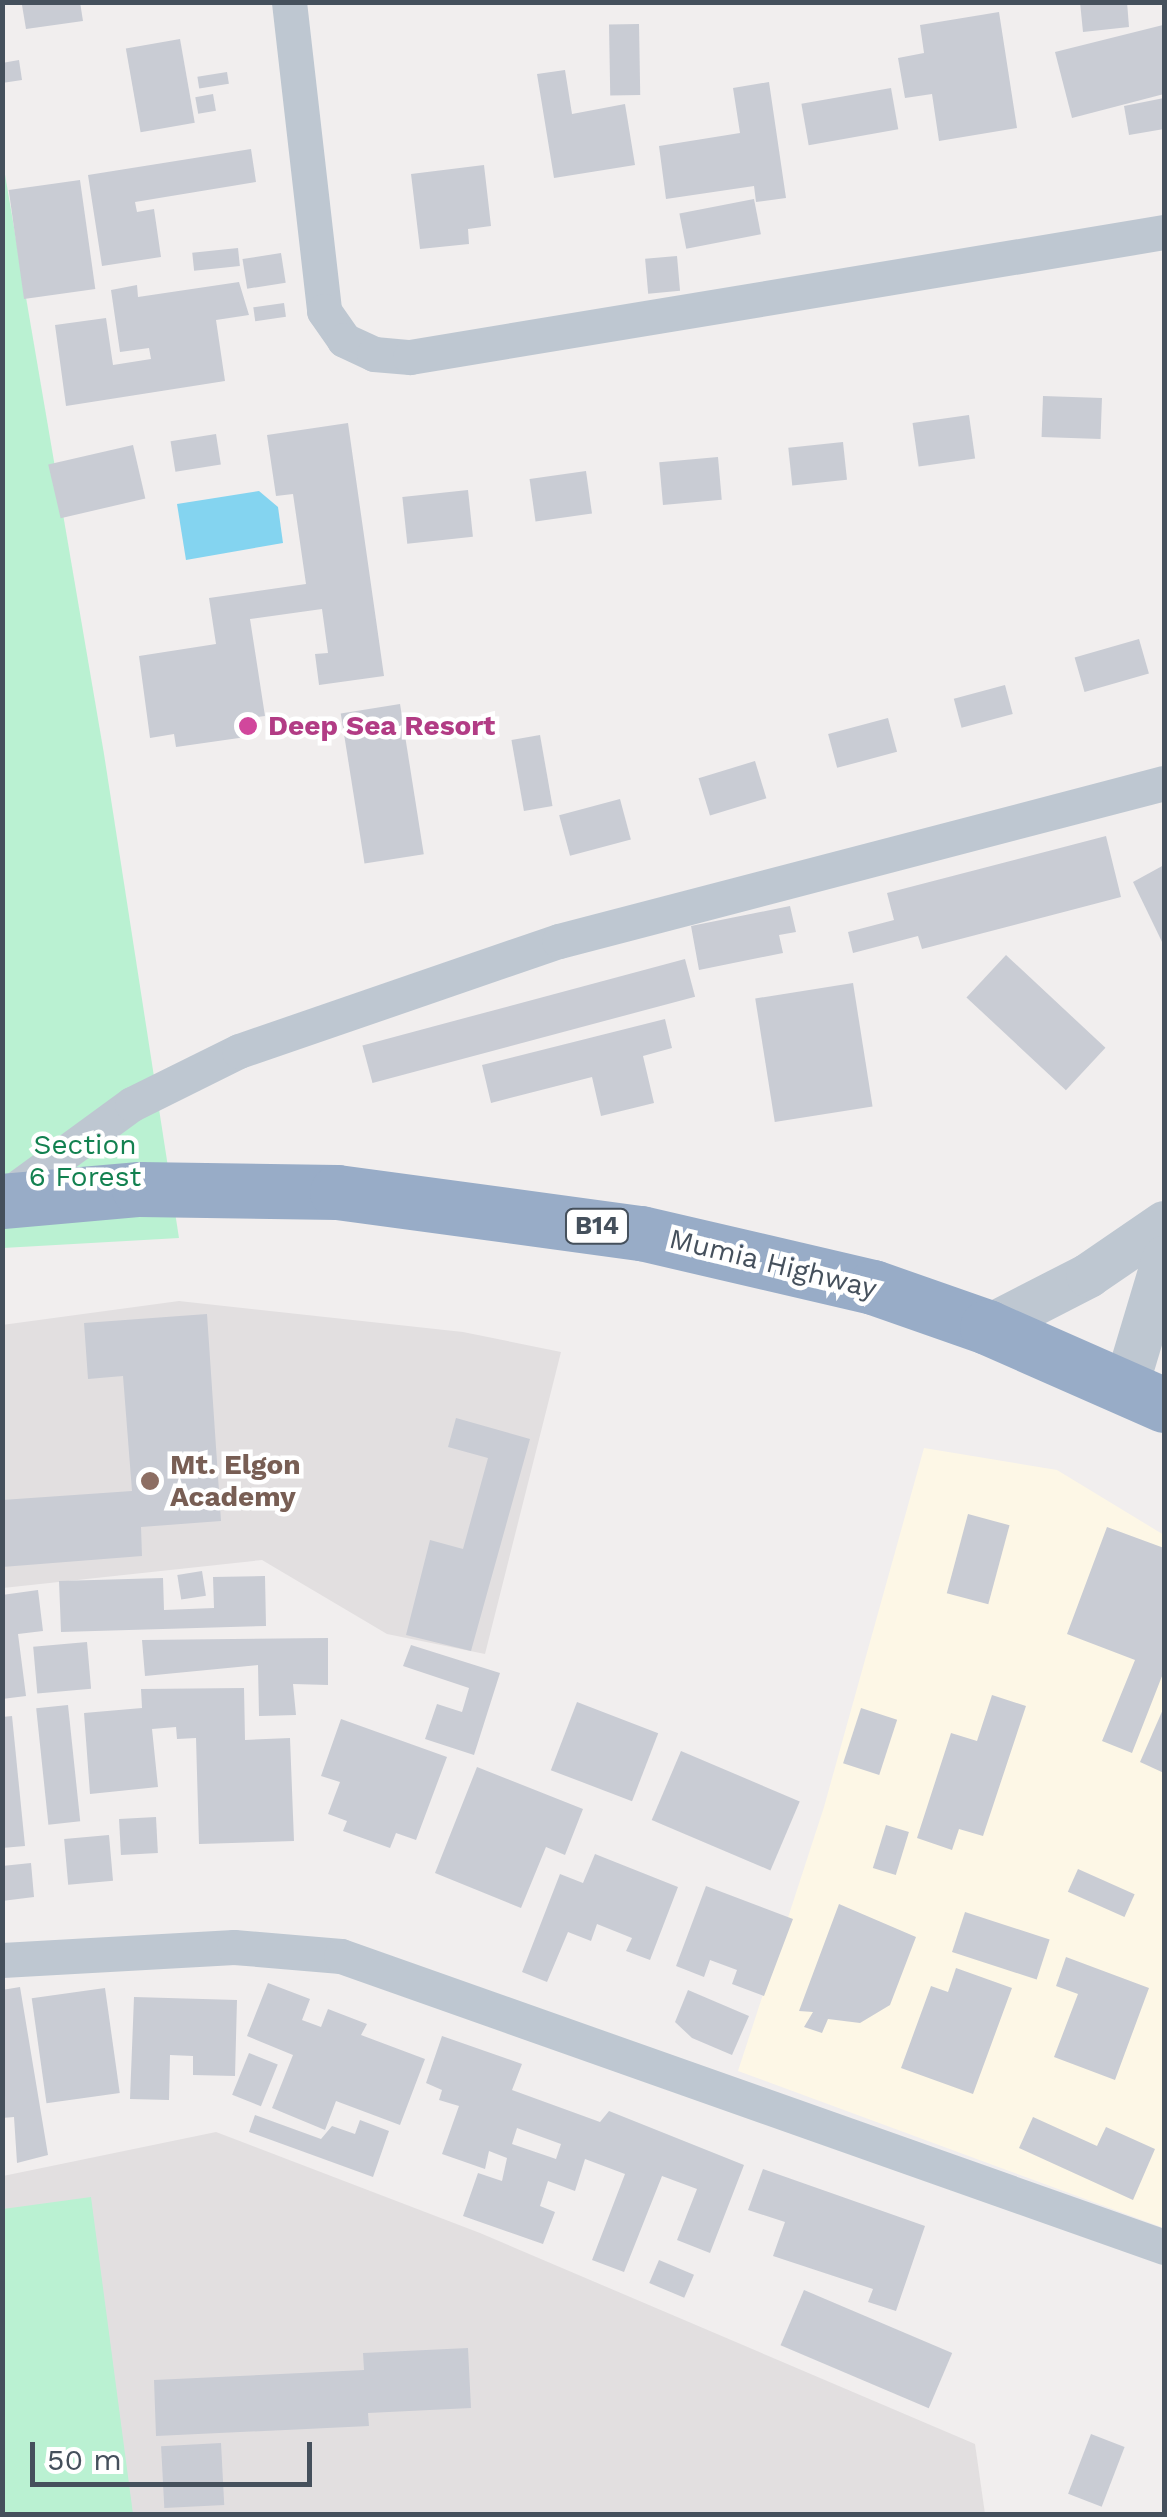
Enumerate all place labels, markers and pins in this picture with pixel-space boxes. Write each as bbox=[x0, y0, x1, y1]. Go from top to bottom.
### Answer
place label: Deep Sea Resort bbox=[268, 709, 495, 743]
marker: Deep Sea Resort bbox=[237, 715, 259, 737]
place label: Mt. Elgon Academy bbox=[170, 1448, 301, 1514]
marker: Mt. Elgon Academy bbox=[139, 1470, 161, 1492]

